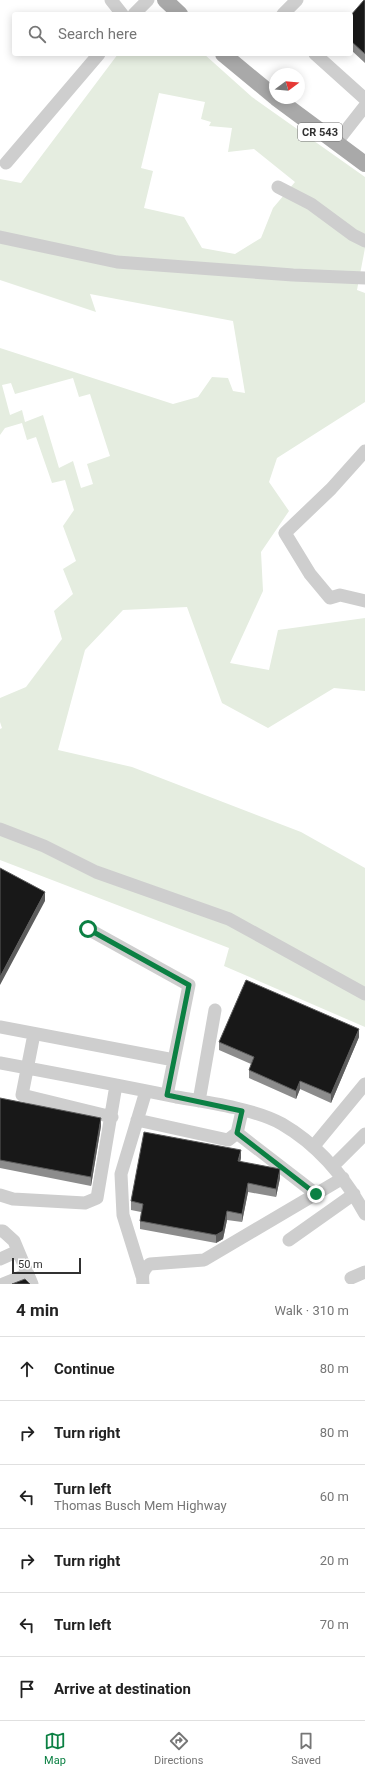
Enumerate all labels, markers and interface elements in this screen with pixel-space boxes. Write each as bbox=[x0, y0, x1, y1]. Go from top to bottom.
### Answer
search box bbox=[12, 12, 353, 56]
icon: search bbox=[26, 23, 48, 45]
text: Search here bbox=[58, 25, 137, 43]
north arrow bbox=[269, 68, 305, 104]
road number: CR 543 bbox=[298, 123, 342, 141]
route start bbox=[79, 920, 97, 938]
route end bbox=[307, 1185, 325, 1203]
scale bar bbox=[12, 1256, 81, 1275]
text: 50 m bbox=[18, 1258, 43, 1271]
text: 4 min bbox=[16, 1300, 59, 1320]
text: Walk · 310 m bbox=[274, 1303, 349, 1318]
icon: ahead bbox=[16, 1358, 38, 1380]
text: Continue bbox=[54, 1360, 115, 1378]
text: 80 m bbox=[320, 1361, 349, 1376]
icon: right bbox=[16, 1422, 38, 1444]
text: Turn right bbox=[54, 1424, 120, 1442]
text: 80 m bbox=[320, 1425, 349, 1440]
text: Turn left bbox=[54, 1480, 111, 1498]
icon: left bbox=[16, 1486, 38, 1508]
text: 60 m bbox=[320, 1489, 349, 1504]
text: Thomas Busch Mem Highway bbox=[54, 1498, 227, 1513]
icon: right bbox=[16, 1550, 38, 1572]
text: Turn right bbox=[54, 1552, 120, 1570]
text: 20 m bbox=[320, 1553, 349, 1568]
icon: left bbox=[16, 1614, 38, 1636]
text: Turn left bbox=[54, 1616, 111, 1634]
text: 70 m bbox=[320, 1617, 349, 1632]
icon: arrive bbox=[16, 1678, 38, 1700]
text: Arrive at destination bbox=[54, 1680, 191, 1698]
tab: Map bbox=[44, 1730, 66, 1767]
tab: Directions bbox=[154, 1730, 203, 1767]
tab: Saved bbox=[291, 1730, 321, 1767]

